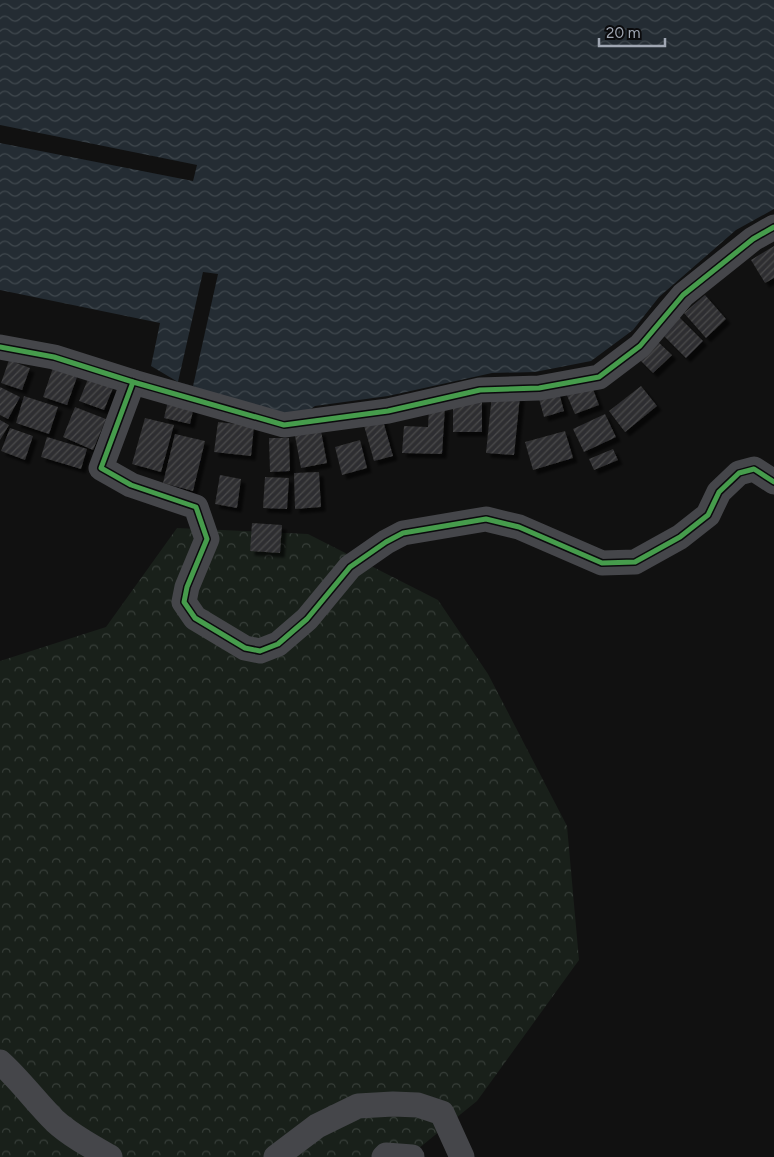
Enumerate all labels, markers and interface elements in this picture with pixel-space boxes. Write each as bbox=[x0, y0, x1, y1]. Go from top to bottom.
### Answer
scale bar bbox=[599, 15, 665, 47]
text: 20 m bbox=[606, 24, 640, 42]

